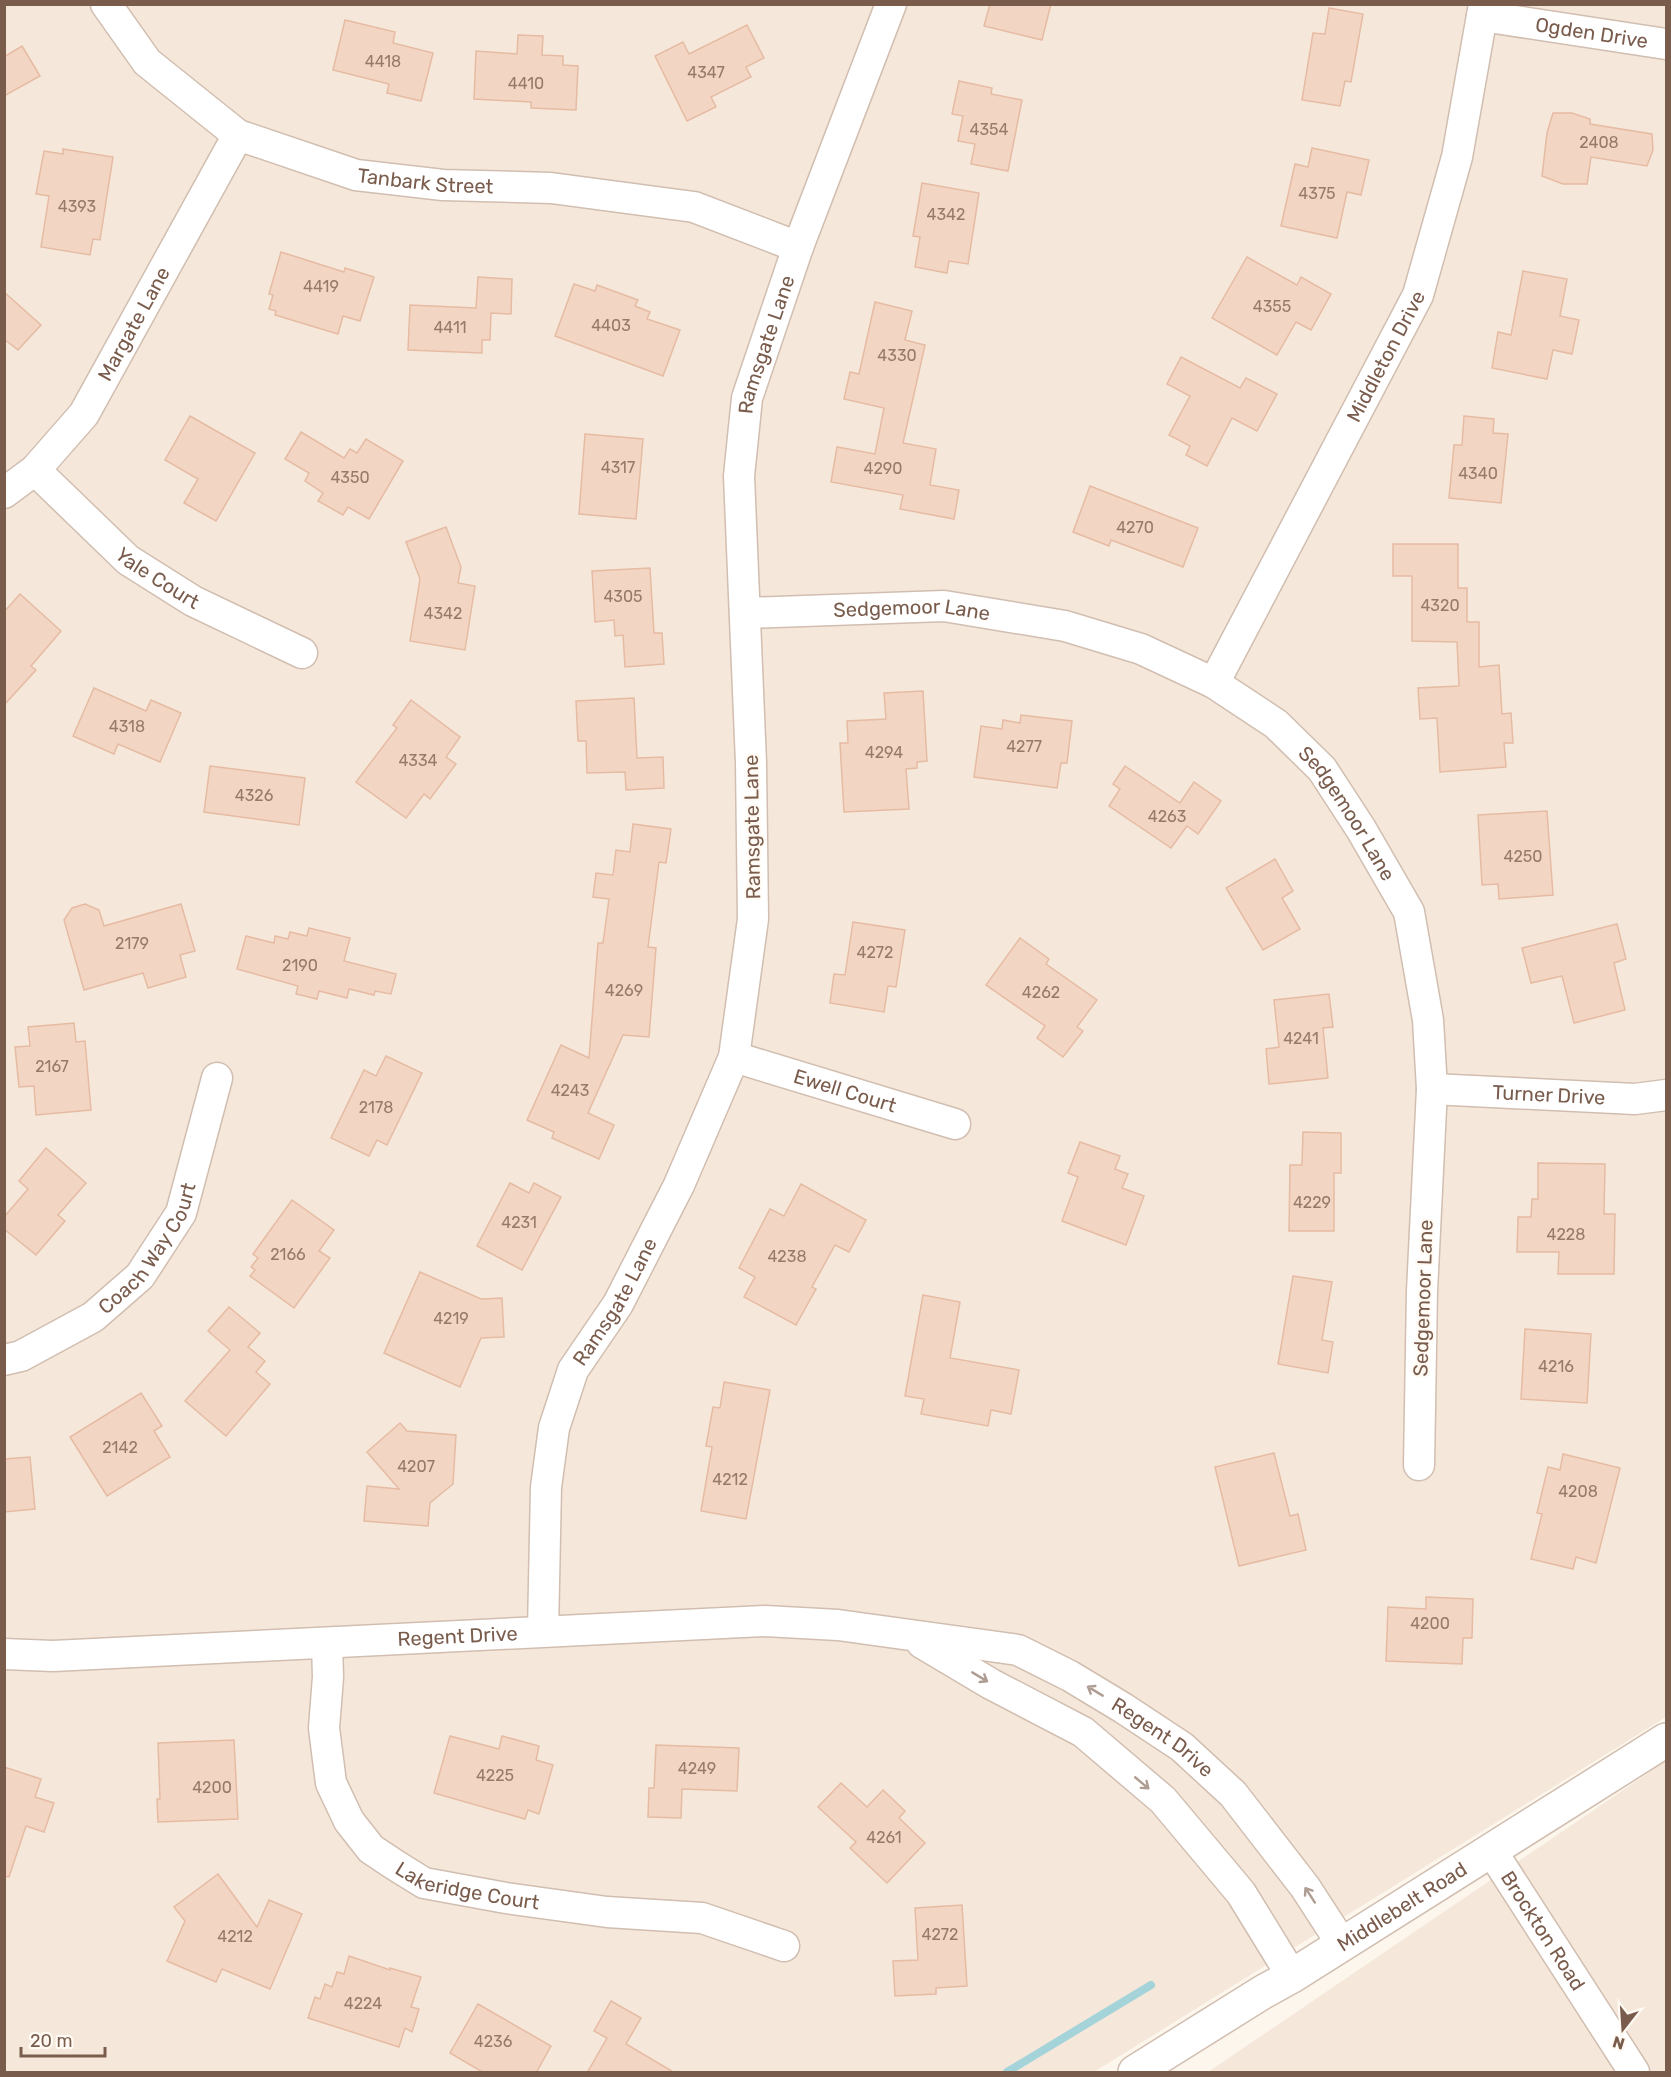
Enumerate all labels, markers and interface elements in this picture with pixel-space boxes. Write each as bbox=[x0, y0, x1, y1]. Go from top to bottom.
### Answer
street label: Ogden Drive bbox=[1534, 12, 1650, 53]
house number: 4418 bbox=[365, 52, 401, 71]
house number: 4347 bbox=[687, 63, 725, 82]
house number: 4410 bbox=[508, 74, 544, 93]
house number: 4354 bbox=[970, 120, 1009, 139]
house number: 2408 bbox=[1579, 133, 1619, 152]
street label: Tanbark Street bbox=[356, 163, 494, 198]
house number: 4375 bbox=[1298, 184, 1336, 203]
house number: 4393 bbox=[58, 197, 96, 216]
house number: 4342 bbox=[927, 205, 965, 224]
street label: Margate Lane bbox=[93, 263, 175, 385]
street label: Ramsgate Lane bbox=[733, 272, 800, 415]
house number: 4419 bbox=[303, 277, 339, 296]
street label: Middleton Drive bbox=[1341, 287, 1430, 426]
house number: 4355 bbox=[1253, 297, 1291, 316]
house number: 4403 bbox=[591, 316, 631, 335]
house number: 4411 bbox=[433, 318, 467, 337]
house number: 4330 bbox=[877, 346, 917, 365]
house number: 4317 bbox=[601, 458, 635, 477]
house number: 4290 bbox=[864, 459, 902, 478]
house number: 4340 bbox=[1458, 464, 1498, 483]
house number: 4350 bbox=[330, 468, 370, 487]
house number: 4270 bbox=[1116, 518, 1154, 537]
street label: Yale Court bbox=[110, 542, 203, 614]
house number: 4305 bbox=[603, 587, 643, 606]
street label: Sedgemoor Lane bbox=[833, 594, 992, 625]
house number: 4320 bbox=[1420, 596, 1460, 615]
house number: 4342 bbox=[424, 604, 462, 623]
house number: 4318 bbox=[109, 717, 145, 736]
house number: 4277 bbox=[1006, 737, 1042, 756]
street label: Sedgemoor Lane bbox=[1294, 741, 1400, 885]
house number: 4294 bbox=[865, 743, 903, 762]
house number: 4334 bbox=[398, 751, 438, 770]
street label: Ramsgate Lane bbox=[739, 755, 765, 899]
house number: 4326 bbox=[235, 786, 274, 805]
house number: 4263 bbox=[1148, 807, 1186, 826]
house number: 4250 bbox=[1504, 847, 1543, 866]
house number: 2179 bbox=[115, 934, 149, 953]
house number: 4272 bbox=[857, 943, 893, 962]
house number: 2190 bbox=[282, 956, 318, 975]
house number: 4269 bbox=[605, 981, 643, 1000]
house number: 4262 bbox=[1022, 983, 1060, 1002]
house number: 4241 bbox=[1283, 1029, 1319, 1048]
house number: 2167 bbox=[35, 1057, 69, 1076]
street label: Ewell Court bbox=[791, 1064, 899, 1118]
street label: Turner Drive bbox=[1492, 1080, 1606, 1110]
house number: 4243 bbox=[551, 1081, 589, 1100]
house number: 2178 bbox=[359, 1098, 393, 1117]
street label: Coach Way Court bbox=[93, 1180, 201, 1319]
house number: 4229 bbox=[1293, 1193, 1331, 1212]
house number: 4231 bbox=[501, 1213, 537, 1232]
street label: Sedgemoor Lane bbox=[1408, 1219, 1438, 1377]
house number: 4228 bbox=[1547, 1225, 1585, 1244]
street label: Ramsgate Lane bbox=[568, 1234, 662, 1370]
house number: 2166 bbox=[270, 1245, 306, 1264]
house number: 4238 bbox=[767, 1247, 807, 1266]
house number: 4219 bbox=[433, 1309, 469, 1328]
house number: 4216 bbox=[1538, 1357, 1574, 1376]
house number: 2142 bbox=[102, 1438, 138, 1457]
house number: 4207 bbox=[397, 1457, 435, 1476]
house number: 4212 bbox=[712, 1470, 748, 1489]
house number: 4208 bbox=[1558, 1482, 1598, 1501]
house number: 4200 bbox=[1410, 1614, 1450, 1633]
street label: Regent Drive bbox=[397, 1621, 518, 1651]
one-way arrow bbox=[971, 1672, 988, 1684]
one-way arrow bbox=[1087, 1685, 1104, 1697]
street label: Regent Drive bbox=[1107, 1692, 1219, 1782]
house number: 4249 bbox=[678, 1759, 716, 1778]
house number: 4225 bbox=[476, 1766, 514, 1785]
one-way arrow bbox=[1134, 1776, 1150, 1789]
house number: 4200 bbox=[192, 1778, 232, 1797]
house number: 4261 bbox=[866, 1828, 902, 1847]
street label: Lakeridge Court bbox=[391, 1856, 541, 1915]
street label: Middlebelt Road bbox=[1333, 1857, 1471, 1957]
street label: Brockton Road bbox=[1496, 1866, 1590, 1995]
one-way arrow bbox=[1304, 1887, 1316, 1904]
house number: 4272 bbox=[922, 1925, 958, 1944]
house number: 4212 bbox=[217, 1927, 253, 1946]
house number: 4224 bbox=[344, 1994, 382, 2013]
north arrow bbox=[1593, 1999, 1653, 2059]
scale bar bbox=[21, 2020, 105, 2058]
text: 20 m bbox=[30, 2030, 72, 2052]
house number: 4236 bbox=[474, 2032, 513, 2051]
text: N bbox=[1610, 2032, 1627, 2054]

